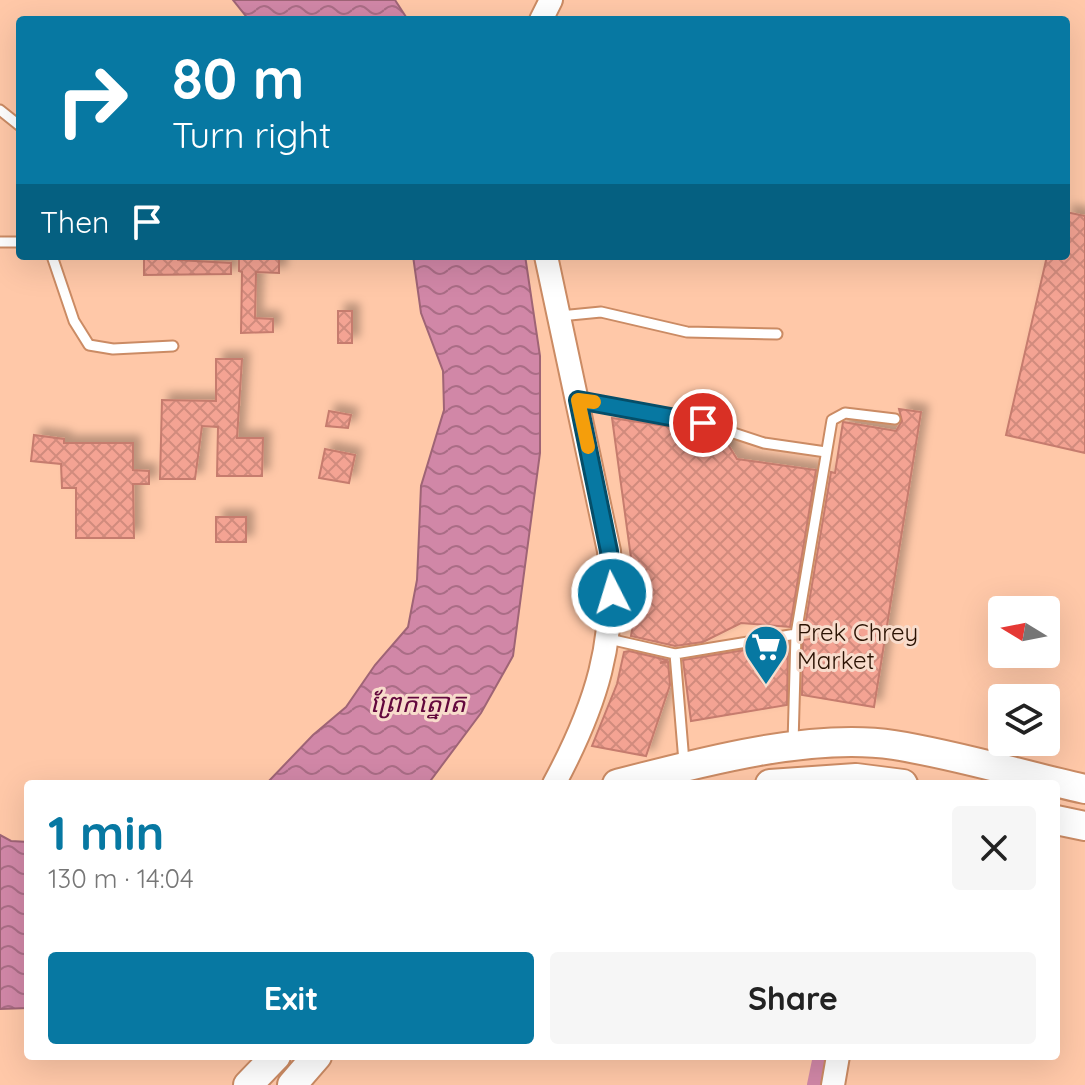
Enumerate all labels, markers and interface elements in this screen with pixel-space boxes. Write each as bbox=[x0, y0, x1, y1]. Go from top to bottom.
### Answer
text: 80 m bbox=[172, 43, 304, 113]
icon: right bbox=[40, 48, 144, 152]
text: Turn right bbox=[172, 112, 331, 157]
icon: arrive bbox=[125, 200, 169, 244]
text: Then bbox=[40, 203, 109, 241]
pin bbox=[669, 389, 737, 457]
icon: arrive bbox=[681, 401, 725, 445]
position arrow bbox=[570, 551, 654, 635]
north arrow bbox=[988, 596, 1060, 668]
map controls bbox=[988, 596, 1060, 756]
place label: Prek Chrey Market bbox=[797, 617, 918, 675]
supermarket icon: Prek Chrey Market bbox=[742, 623, 790, 686]
button: layers bbox=[988, 684, 1060, 756]
water label: ព្រែកត្នោត bbox=[370, 686, 467, 720]
text: 1 min bbox=[48, 802, 164, 862]
button: close bbox=[952, 806, 1036, 890]
text: 130 m · 14:04 bbox=[48, 862, 194, 895]
button: Exit bbox=[48, 952, 534, 1044]
button: Share bbox=[550, 952, 1036, 1044]

